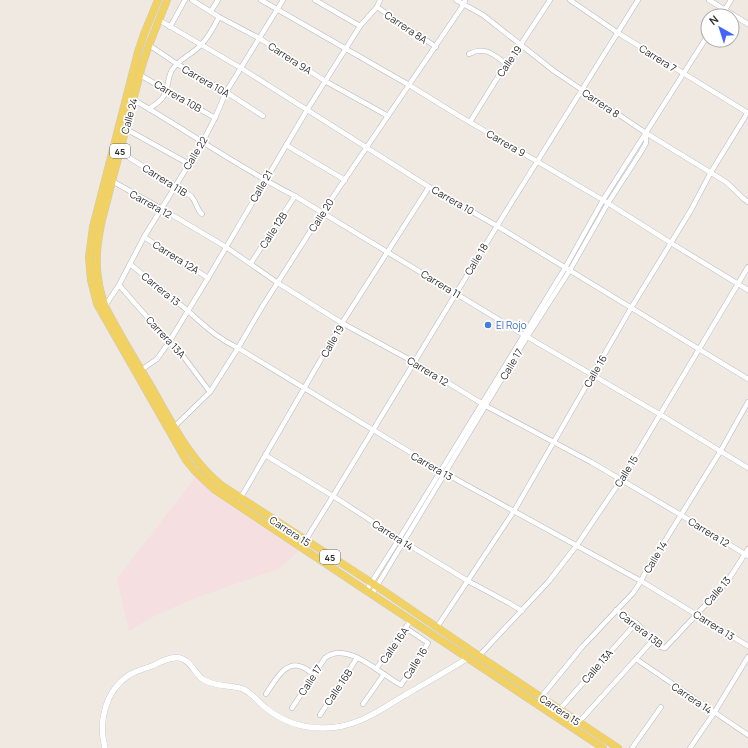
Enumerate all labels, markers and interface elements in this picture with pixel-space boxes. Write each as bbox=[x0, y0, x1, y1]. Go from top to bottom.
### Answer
street label: Carrera 8A bbox=[382, 8, 431, 47]
north arrow bbox=[700, 8, 740, 48]
text: N bbox=[706, 11, 721, 28]
street label: Carrera 9A bbox=[266, 39, 315, 78]
street label: Carrera 7 bbox=[637, 41, 679, 75]
street label: Calle 19 bbox=[493, 43, 525, 79]
street label: Carrera 10A bbox=[180, 62, 233, 101]
street label: Carrera 10B bbox=[152, 77, 204, 115]
street label: Carrera 8 bbox=[579, 85, 623, 121]
street label: Calle 24 bbox=[117, 96, 141, 136]
street label: Carrera 9 bbox=[484, 126, 528, 160]
street label: Calle 22 bbox=[180, 133, 211, 172]
road number: 45 bbox=[110, 144, 130, 158]
street label: Carrera 11B bbox=[140, 161, 190, 199]
street label: Calle 21 bbox=[246, 167, 276, 205]
street label: Carrera 10 bbox=[429, 182, 477, 218]
street label: Carrera 12 bbox=[127, 187, 175, 221]
street label: Calle 20 bbox=[305, 196, 337, 234]
street label: Calle 12B bbox=[256, 209, 290, 251]
street label: Carrera 12A bbox=[150, 237, 202, 277]
street label: Calle 18 bbox=[461, 240, 491, 278]
street label: Carrera 11 bbox=[418, 267, 464, 301]
street label: Carrera 13 bbox=[139, 269, 183, 309]
street label: Carrera 13A bbox=[143, 313, 189, 361]
place label: El Rojo bbox=[496, 318, 527, 332]
marker: El Rojo bbox=[483, 320, 493, 330]
street label: Calle 19 bbox=[317, 322, 347, 360]
street label: Calle 17 bbox=[496, 346, 526, 382]
street label: Calle 16 bbox=[580, 352, 610, 390]
street label: Carrera 12 bbox=[405, 353, 452, 389]
street label: Carrera 13 bbox=[409, 448, 455, 484]
street label: Calle 15 bbox=[611, 452, 641, 490]
street label: Carrera 15 bbox=[267, 513, 313, 550]
street label: Carrera 12 bbox=[686, 514, 733, 550]
street label: Carrera 14 bbox=[370, 516, 416, 554]
street label: Calle 14 bbox=[640, 538, 670, 576]
road number: 45 bbox=[320, 550, 340, 564]
street label: Calle 13 bbox=[700, 573, 734, 609]
street label: Carrera 13B bbox=[616, 607, 666, 651]
street label: Carrera 13 bbox=[691, 607, 737, 643]
street label: Calle 16A bbox=[376, 623, 412, 666]
street label: Calle 16 bbox=[400, 644, 430, 682]
street label: Calle 13A bbox=[578, 645, 616, 686]
street label: Calle 17 bbox=[295, 662, 325, 698]
street label: Calle 16B bbox=[321, 666, 355, 708]
street label: Carrera 14 bbox=[669, 679, 715, 717]
street label: Carrera 15 bbox=[537, 691, 583, 729]

